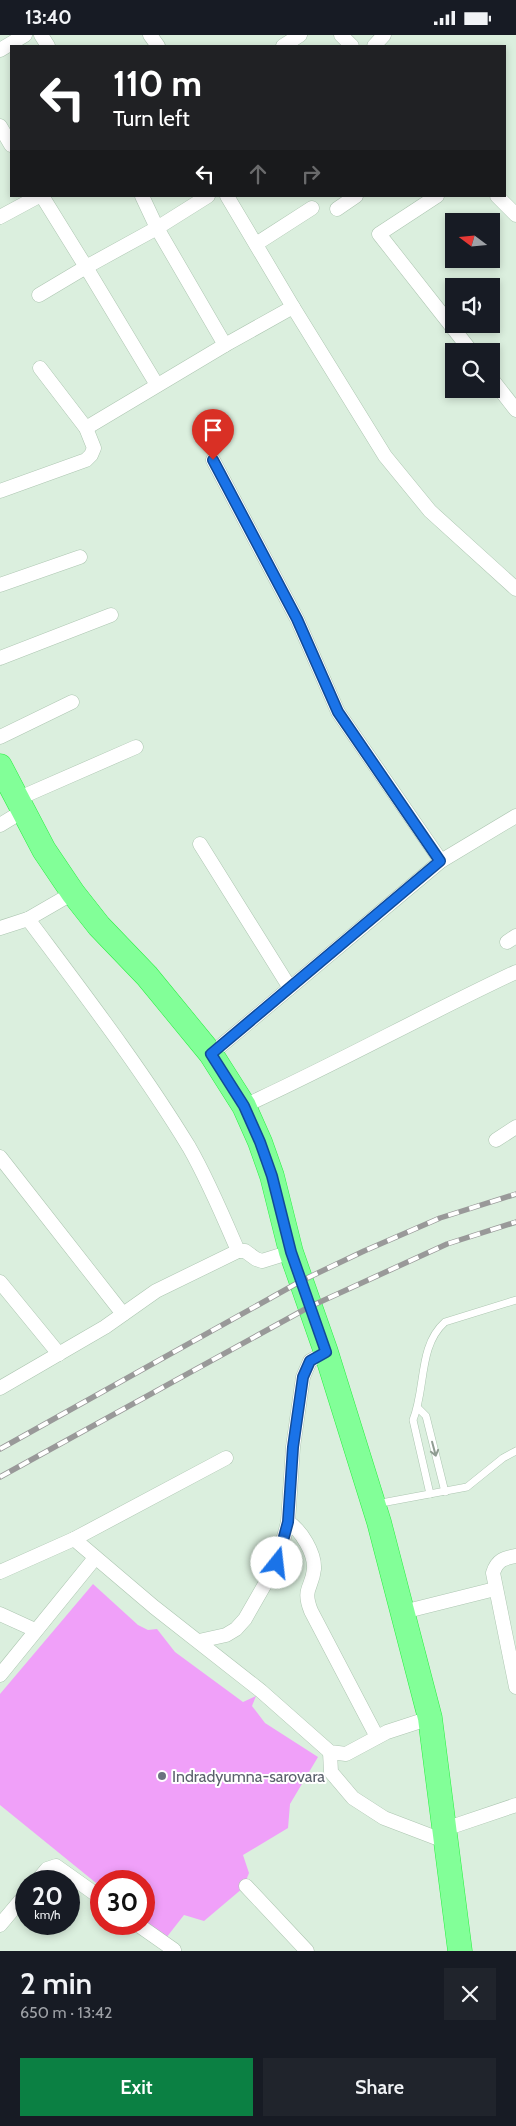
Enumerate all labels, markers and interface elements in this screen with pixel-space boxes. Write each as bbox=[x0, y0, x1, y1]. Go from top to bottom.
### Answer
text: 13:40 bbox=[25, 6, 72, 29]
text: 110 m bbox=[113, 62, 202, 105]
icon: left bbox=[30, 65, 95, 130]
text: Turn left bbox=[113, 105, 190, 132]
icon: left bbox=[191, 160, 219, 188]
icon: ahead bbox=[244, 160, 272, 188]
icon: right bbox=[297, 160, 325, 188]
north arrow bbox=[445, 213, 500, 267]
map controls bbox=[445, 213, 500, 398]
button: sound bbox=[445, 278, 500, 333]
button: search bbox=[445, 343, 500, 398]
pin bbox=[192, 409, 234, 460]
icon: arrive bbox=[199, 416, 227, 444]
one-way arrow bbox=[430, 1440, 439, 1456]
position arrow bbox=[250, 1536, 302, 1588]
place label: Indradyumna-sarovara bbox=[172, 1767, 325, 1786]
marker: Indradyumna-sarovara bbox=[156, 1770, 168, 1782]
speed limit sign: 30 bbox=[90, 1870, 155, 1935]
text: 20 bbox=[32, 1881, 63, 1911]
text: km/h bbox=[34, 1907, 61, 1922]
text: 2 min bbox=[20, 1965, 92, 2002]
button: close bbox=[444, 1968, 496, 2020]
text: 650 m · 13:42 bbox=[20, 2003, 112, 2022]
button: Exit bbox=[20, 2058, 253, 2116]
button: Share bbox=[263, 2058, 496, 2116]

